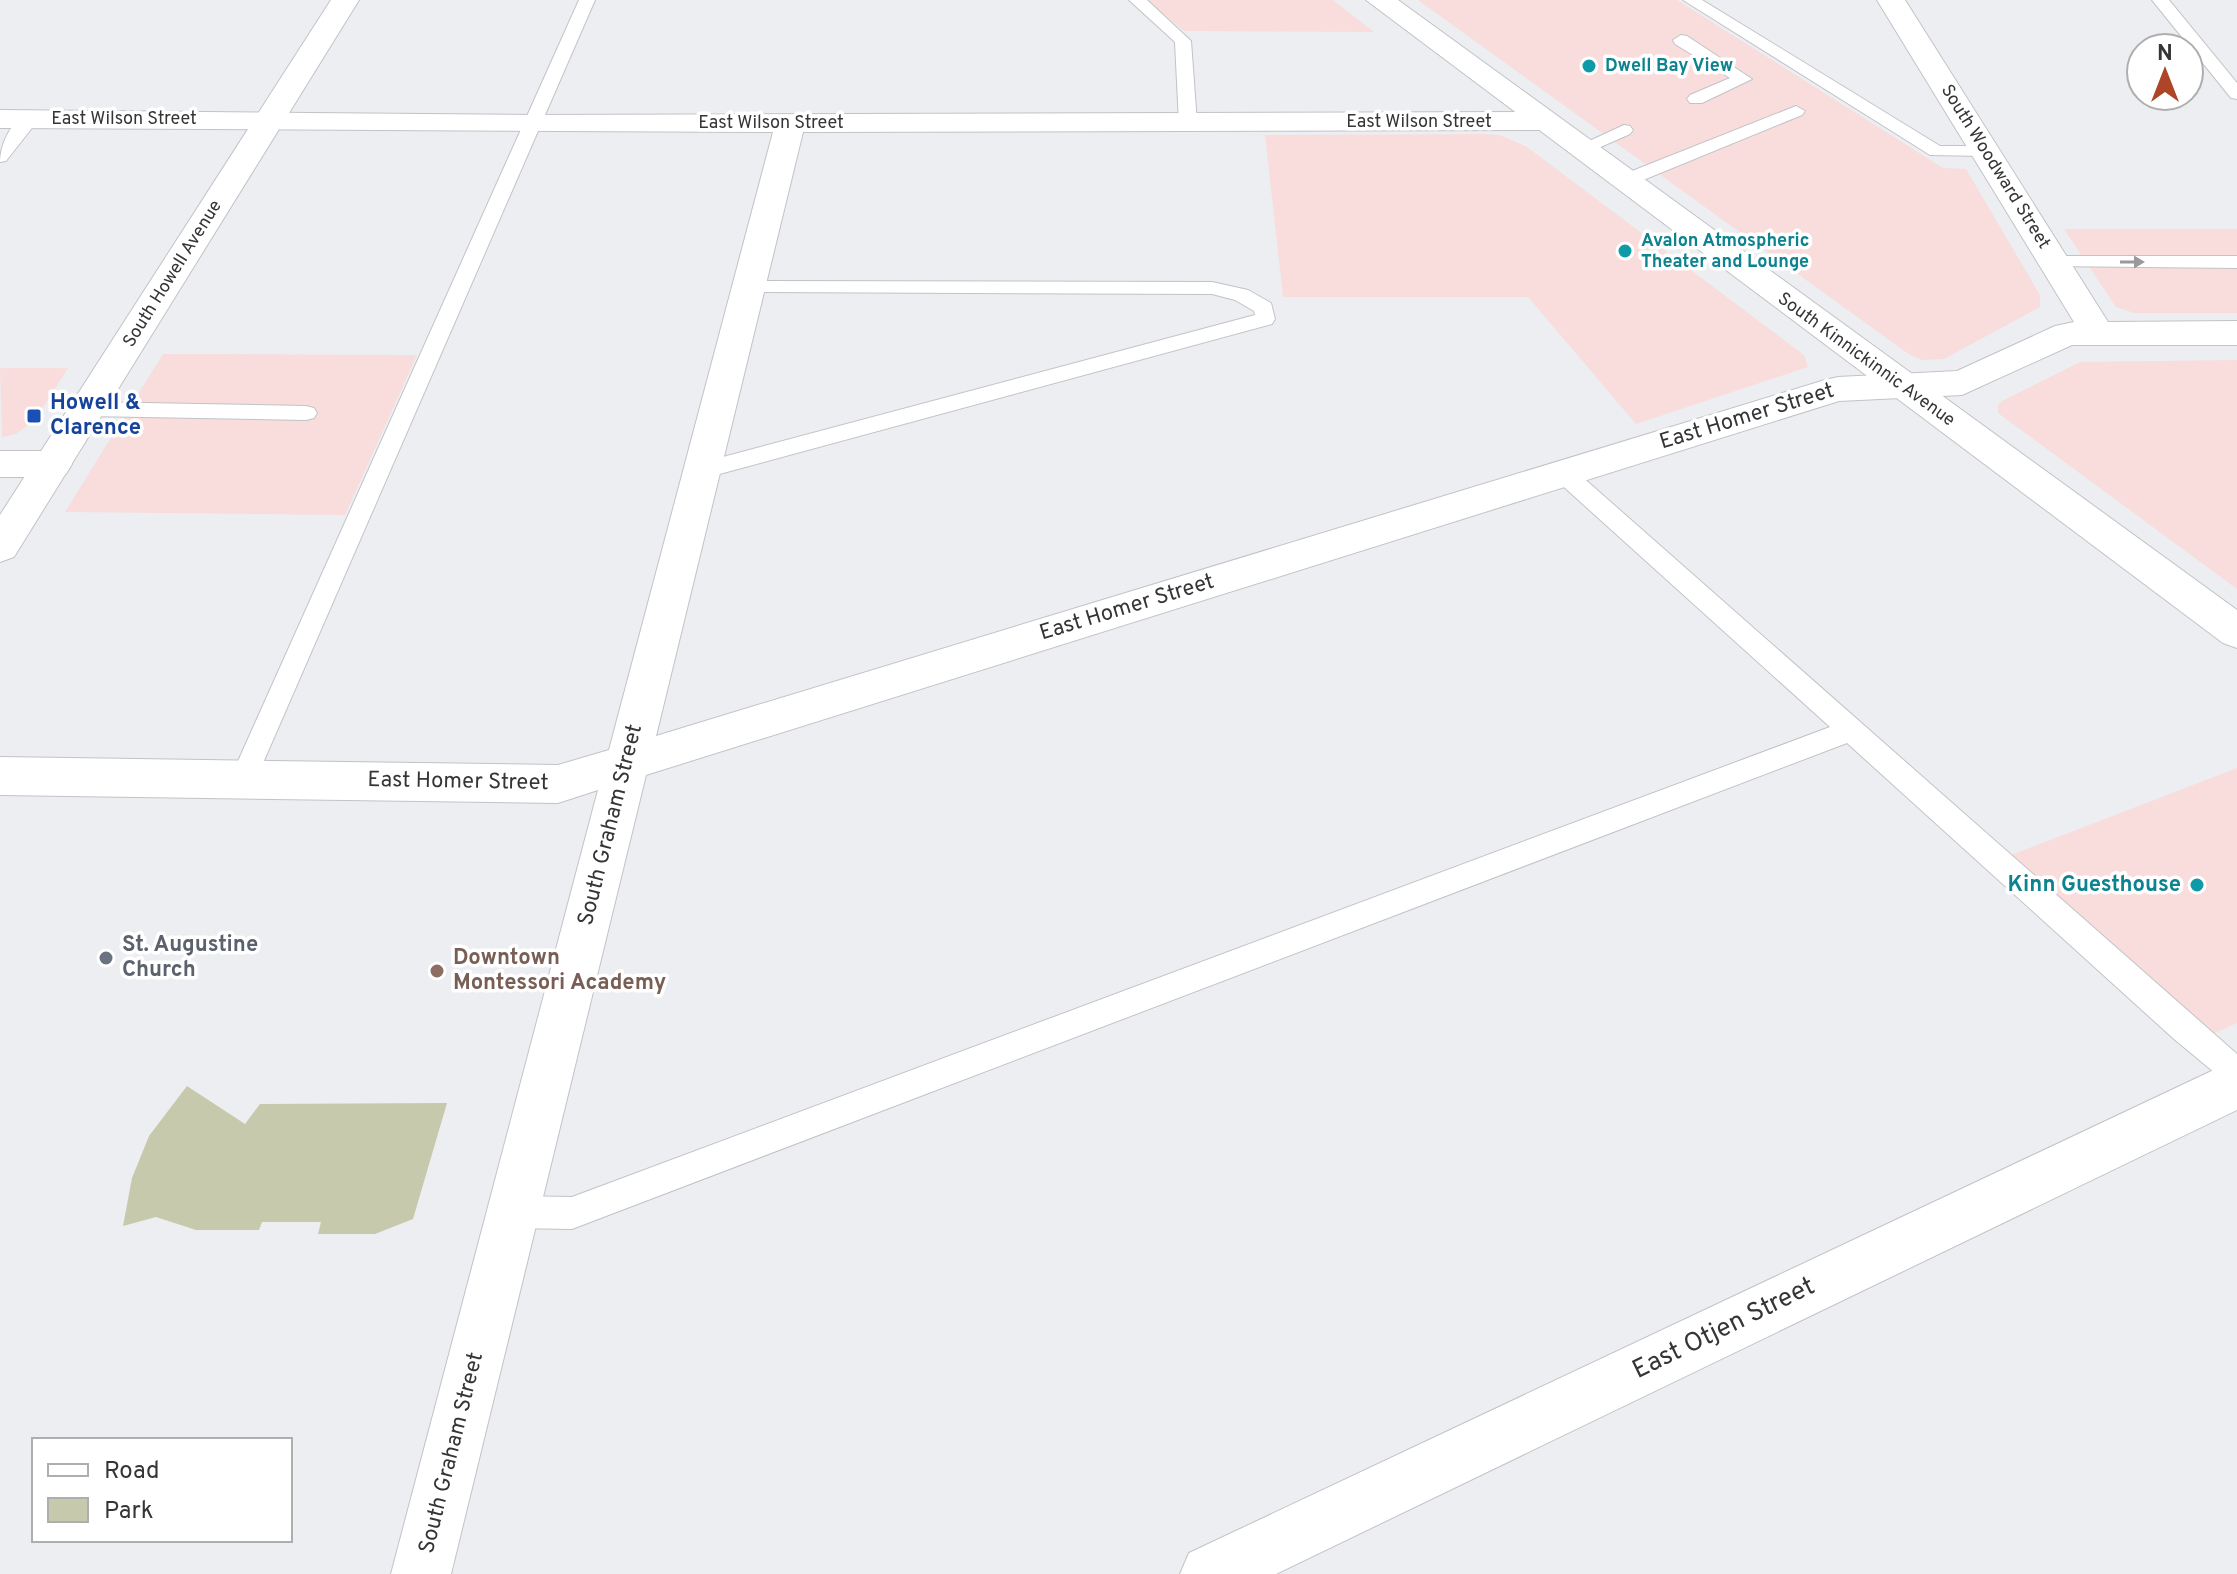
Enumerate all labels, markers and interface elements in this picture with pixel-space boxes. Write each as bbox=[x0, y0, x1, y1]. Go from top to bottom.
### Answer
north arrow bbox=[2125, 32, 2205, 112]
text: N bbox=[2157, 41, 2173, 68]
place label: Dwell Bay View bbox=[1605, 55, 1733, 78]
marker: Dwell Bay View bbox=[1580, 57, 1598, 75]
street label: South Woodward Street bbox=[1935, 81, 2055, 253]
street label: East Wilson Street bbox=[51, 108, 197, 131]
street label: East Wilson Street bbox=[1346, 111, 1492, 134]
street label: East Wilson Street bbox=[698, 112, 844, 135]
street label: South Howell Avenue bbox=[118, 196, 228, 352]
place label: Avalon Atmospheric Theater and Lounge bbox=[1641, 230, 1809, 274]
marker: Avalon Atmospheric Theater and Lounge bbox=[1616, 242, 1634, 260]
one-way arrow bbox=[2120, 256, 2145, 268]
street label: South Kinnickinnic Avenue bbox=[1773, 288, 1959, 432]
street label: East Homer Street bbox=[1656, 378, 1838, 456]
place label: Howell & Clarence bbox=[50, 390, 141, 442]
marker: Howell & Clarence bbox=[25, 407, 43, 425]
street label: East Homer Street bbox=[1036, 569, 1218, 647]
street label: South Graham Street bbox=[573, 722, 649, 928]
street label: East Homer Street bbox=[367, 767, 549, 797]
place label: Kinn Guesthouse bbox=[2007, 872, 2181, 899]
marker: Kinn Guesthouse bbox=[2188, 876, 2206, 894]
place label: St. Augustine Church bbox=[122, 932, 258, 984]
place label: Downtown Montessori Academy bbox=[453, 945, 666, 997]
marker: St. Augustine Church bbox=[97, 949, 115, 967]
marker: Downtown Montessori Academy bbox=[428, 962, 446, 980]
street label: East Otjen Street bbox=[1627, 1271, 1821, 1387]
street label: South Graham Street bbox=[414, 1350, 490, 1556]
legend bbox=[32, 1438, 292, 1542]
text: Road bbox=[104, 1457, 160, 1487]
text: Park bbox=[104, 1497, 154, 1527]

